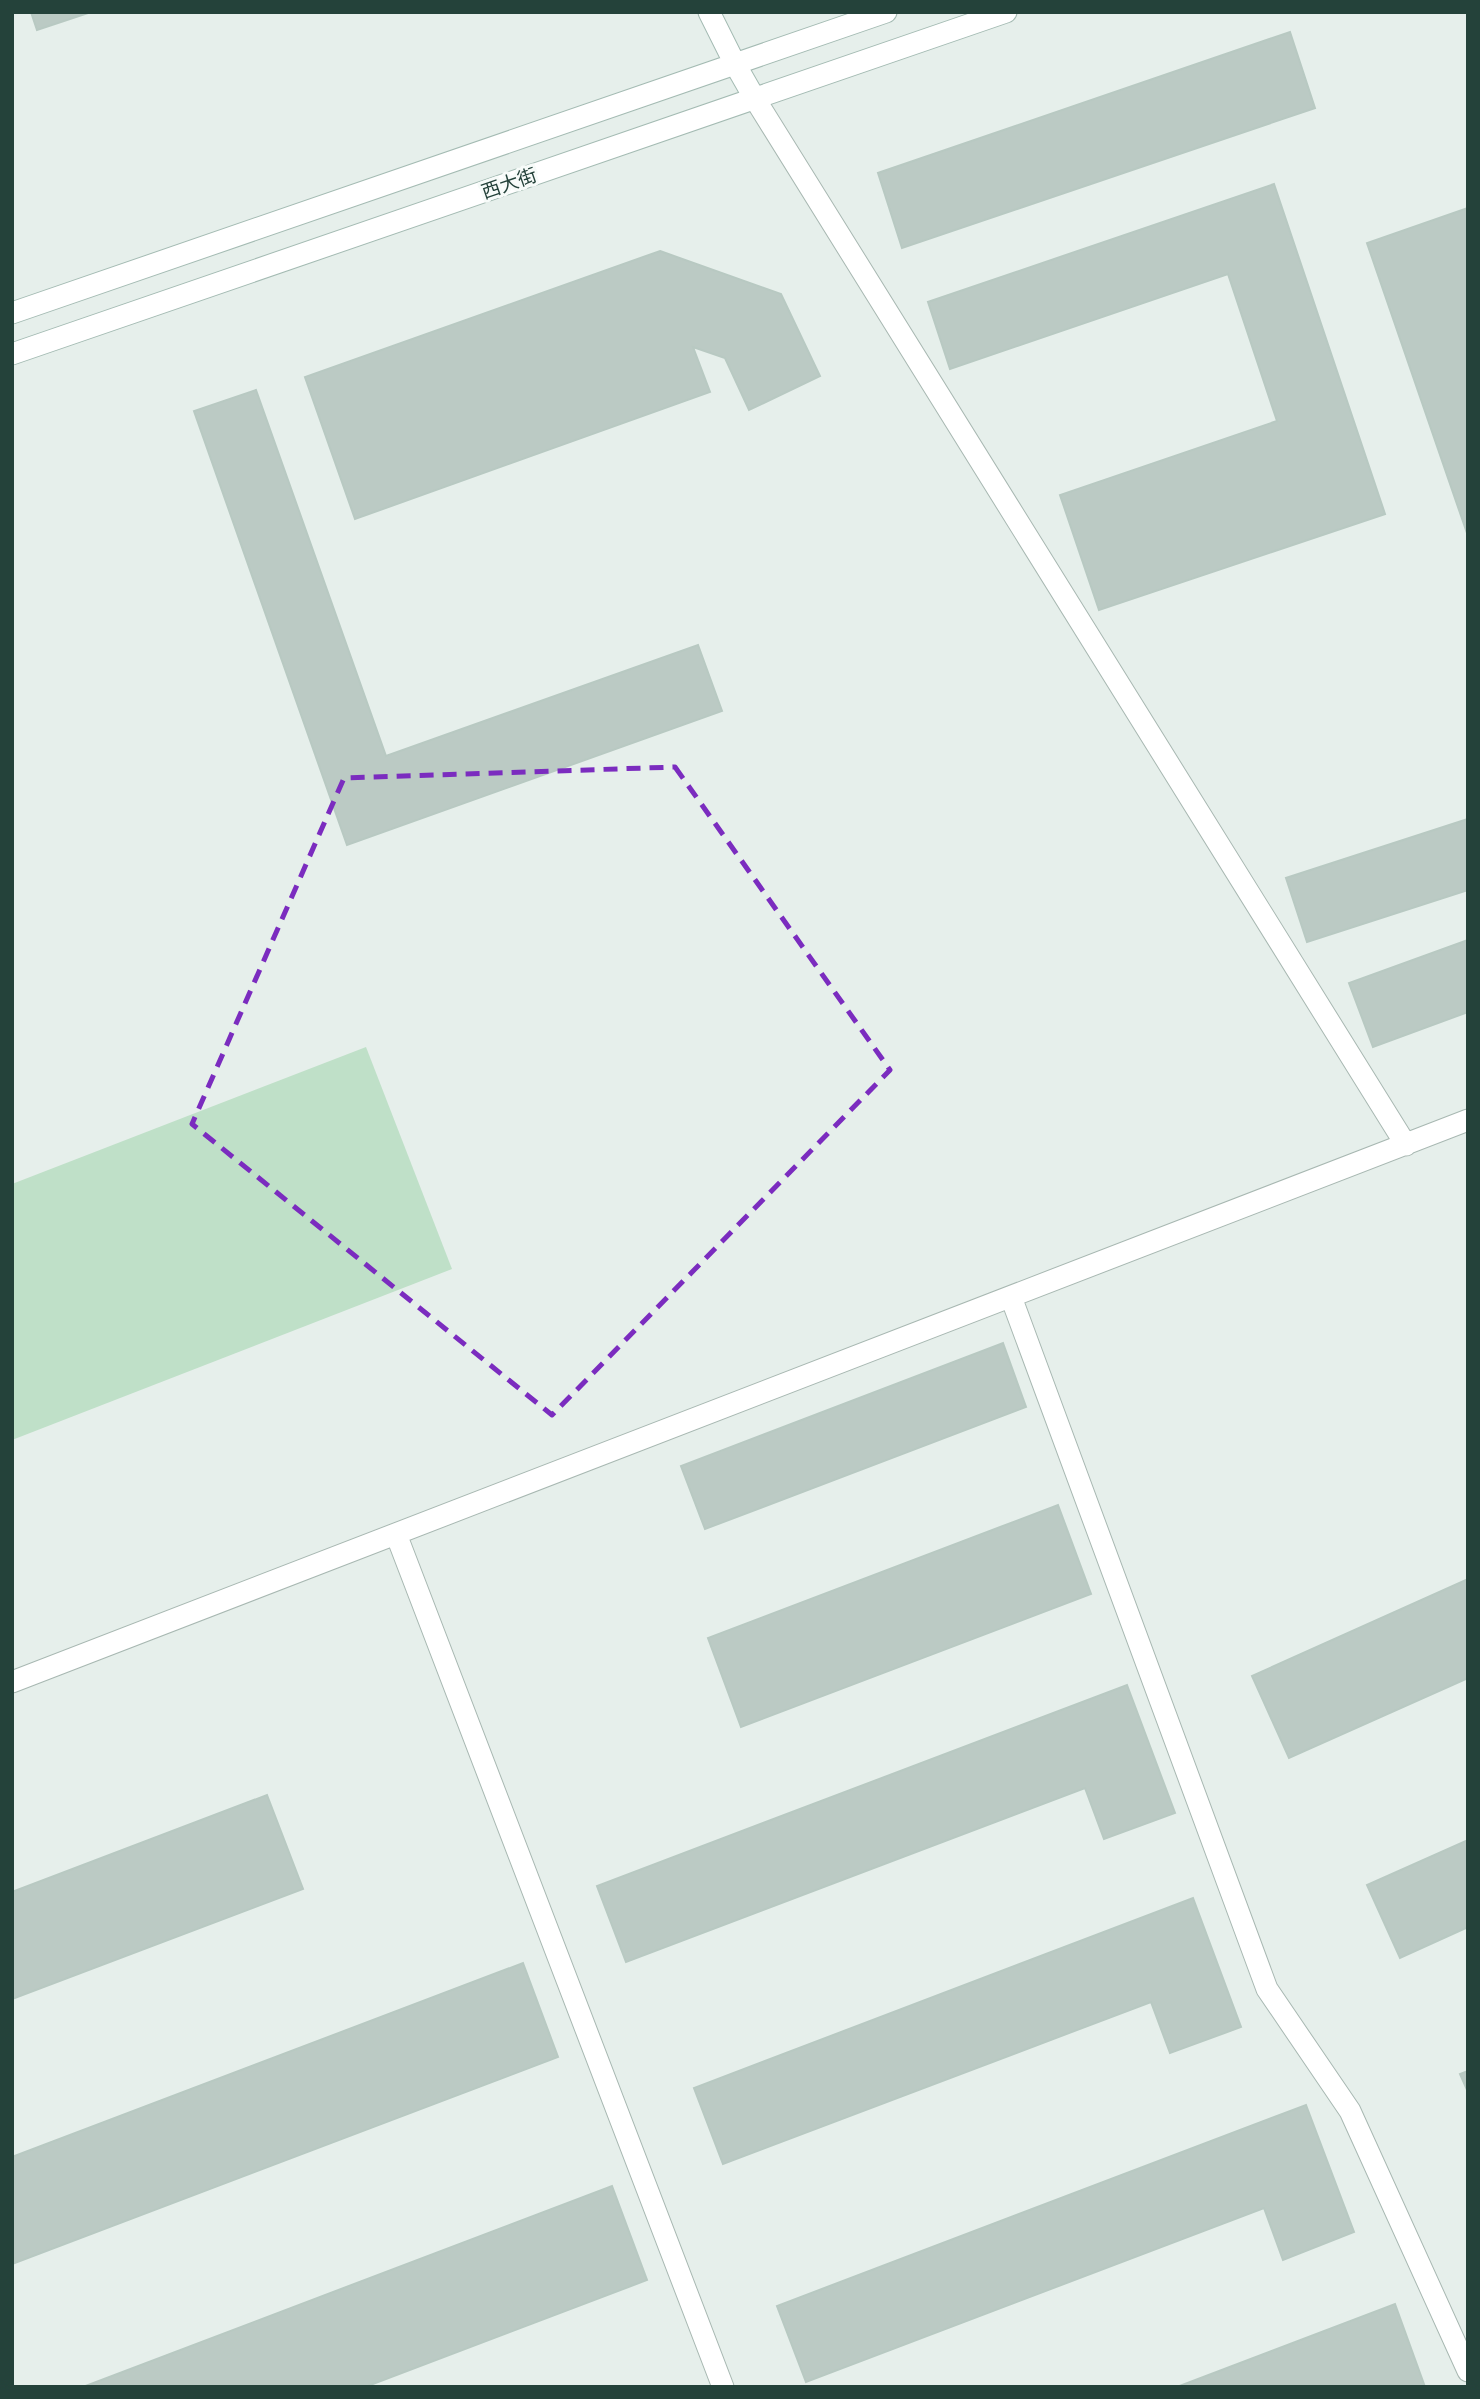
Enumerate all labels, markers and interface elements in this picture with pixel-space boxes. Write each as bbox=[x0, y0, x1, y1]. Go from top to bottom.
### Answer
street label: 西大街 bbox=[479, 164, 540, 205]

